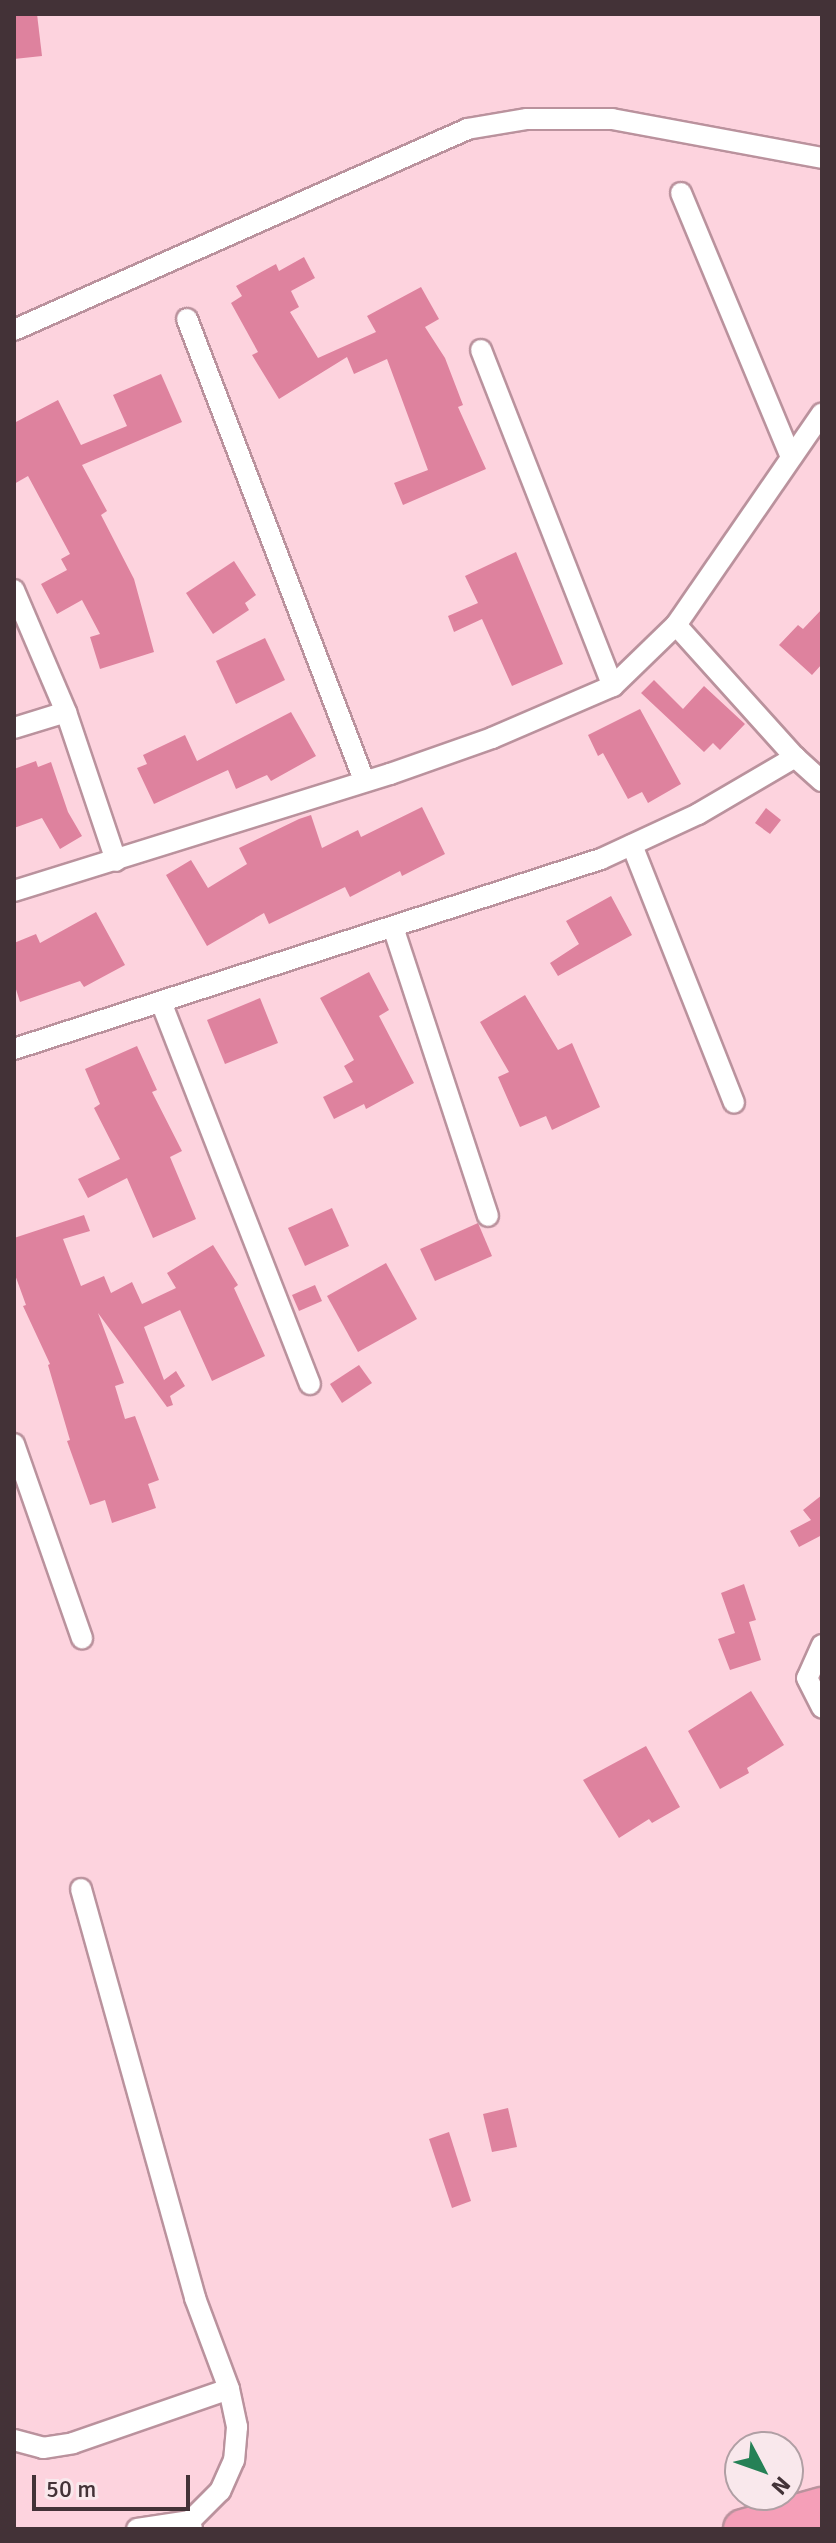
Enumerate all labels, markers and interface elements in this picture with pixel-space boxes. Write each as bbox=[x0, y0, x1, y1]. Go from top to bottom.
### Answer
north arrow bbox=[724, 2431, 804, 2511]
scale bar bbox=[36, 2459, 194, 2509]
text: N bbox=[766, 2471, 796, 2500]
text: 50 m bbox=[46, 2474, 96, 2504]

